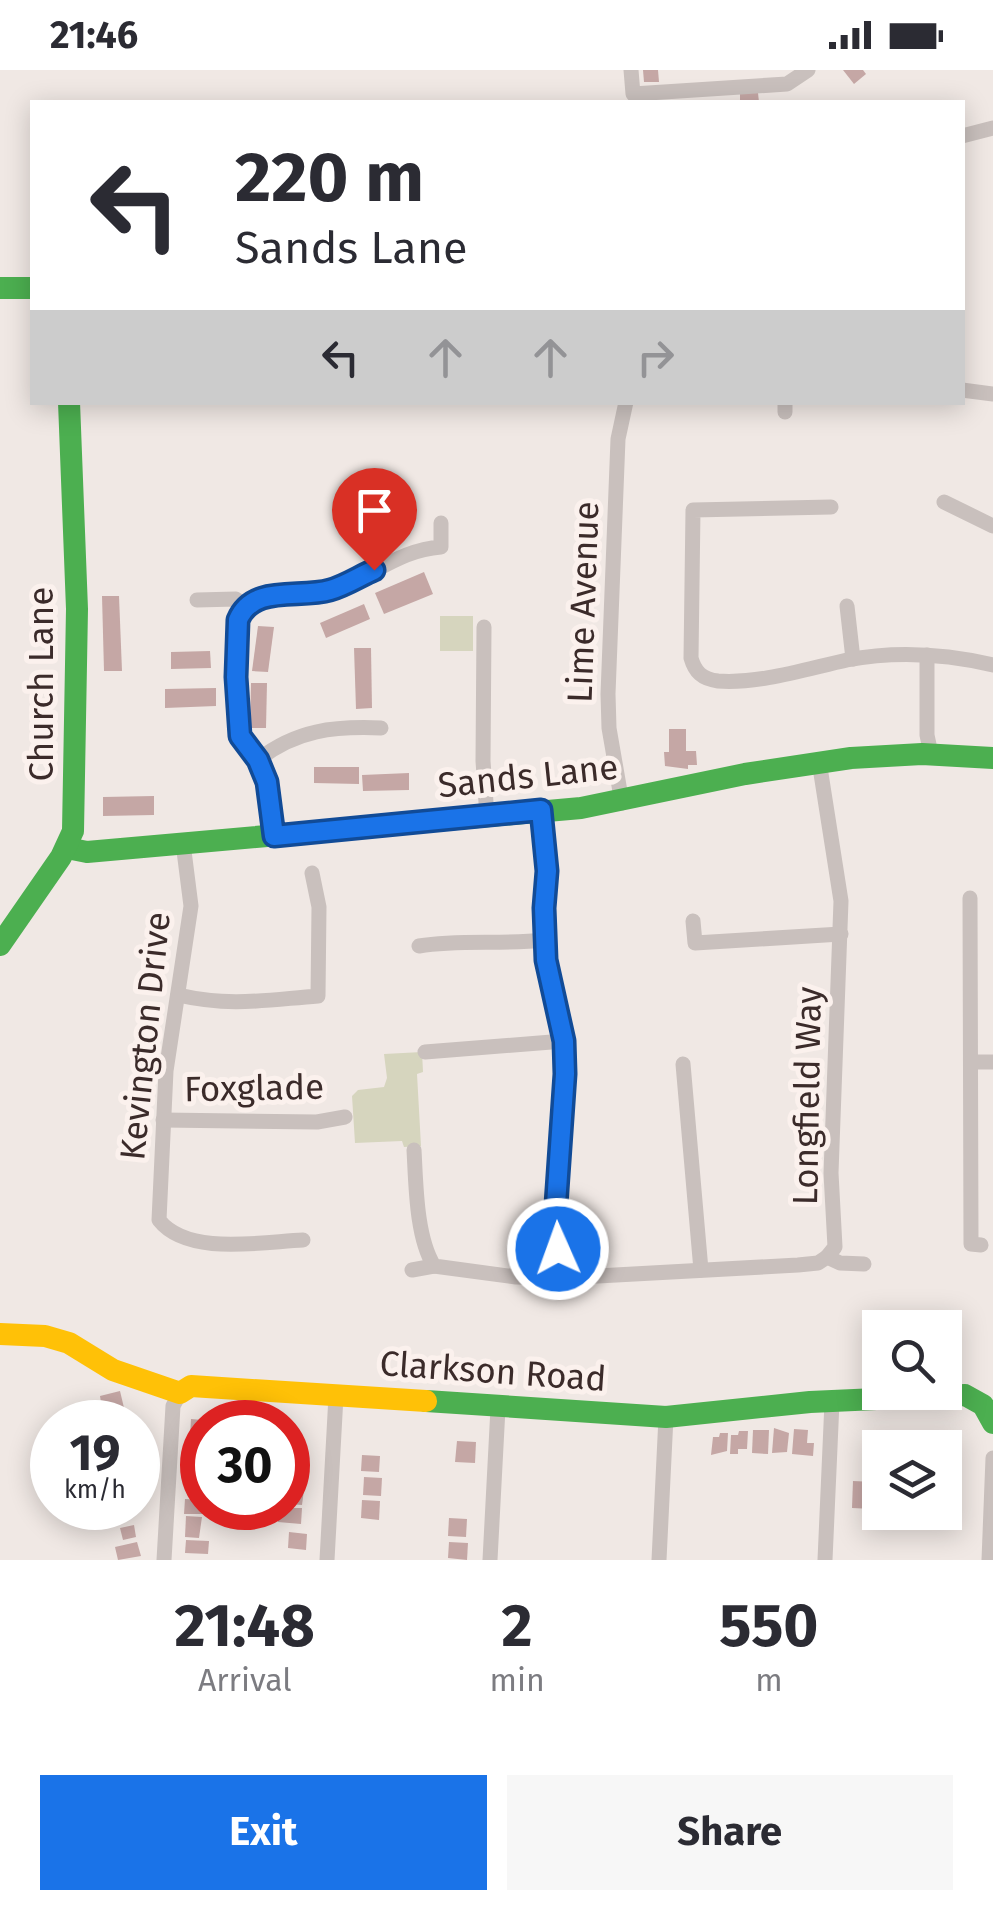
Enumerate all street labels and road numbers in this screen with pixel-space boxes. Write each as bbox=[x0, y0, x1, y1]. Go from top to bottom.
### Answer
street label: Lime Avenue bbox=[558, 500, 608, 704]
street label: Church Lane bbox=[20, 587, 62, 781]
street label: Sands Lane bbox=[436, 746, 620, 806]
street label: Kevington Drive bbox=[111, 910, 179, 1162]
street label: Longfield Way bbox=[784, 986, 830, 1206]
street label: Foxglade bbox=[184, 1066, 324, 1110]
street label: Clarkson Road bbox=[378, 1342, 608, 1400]

